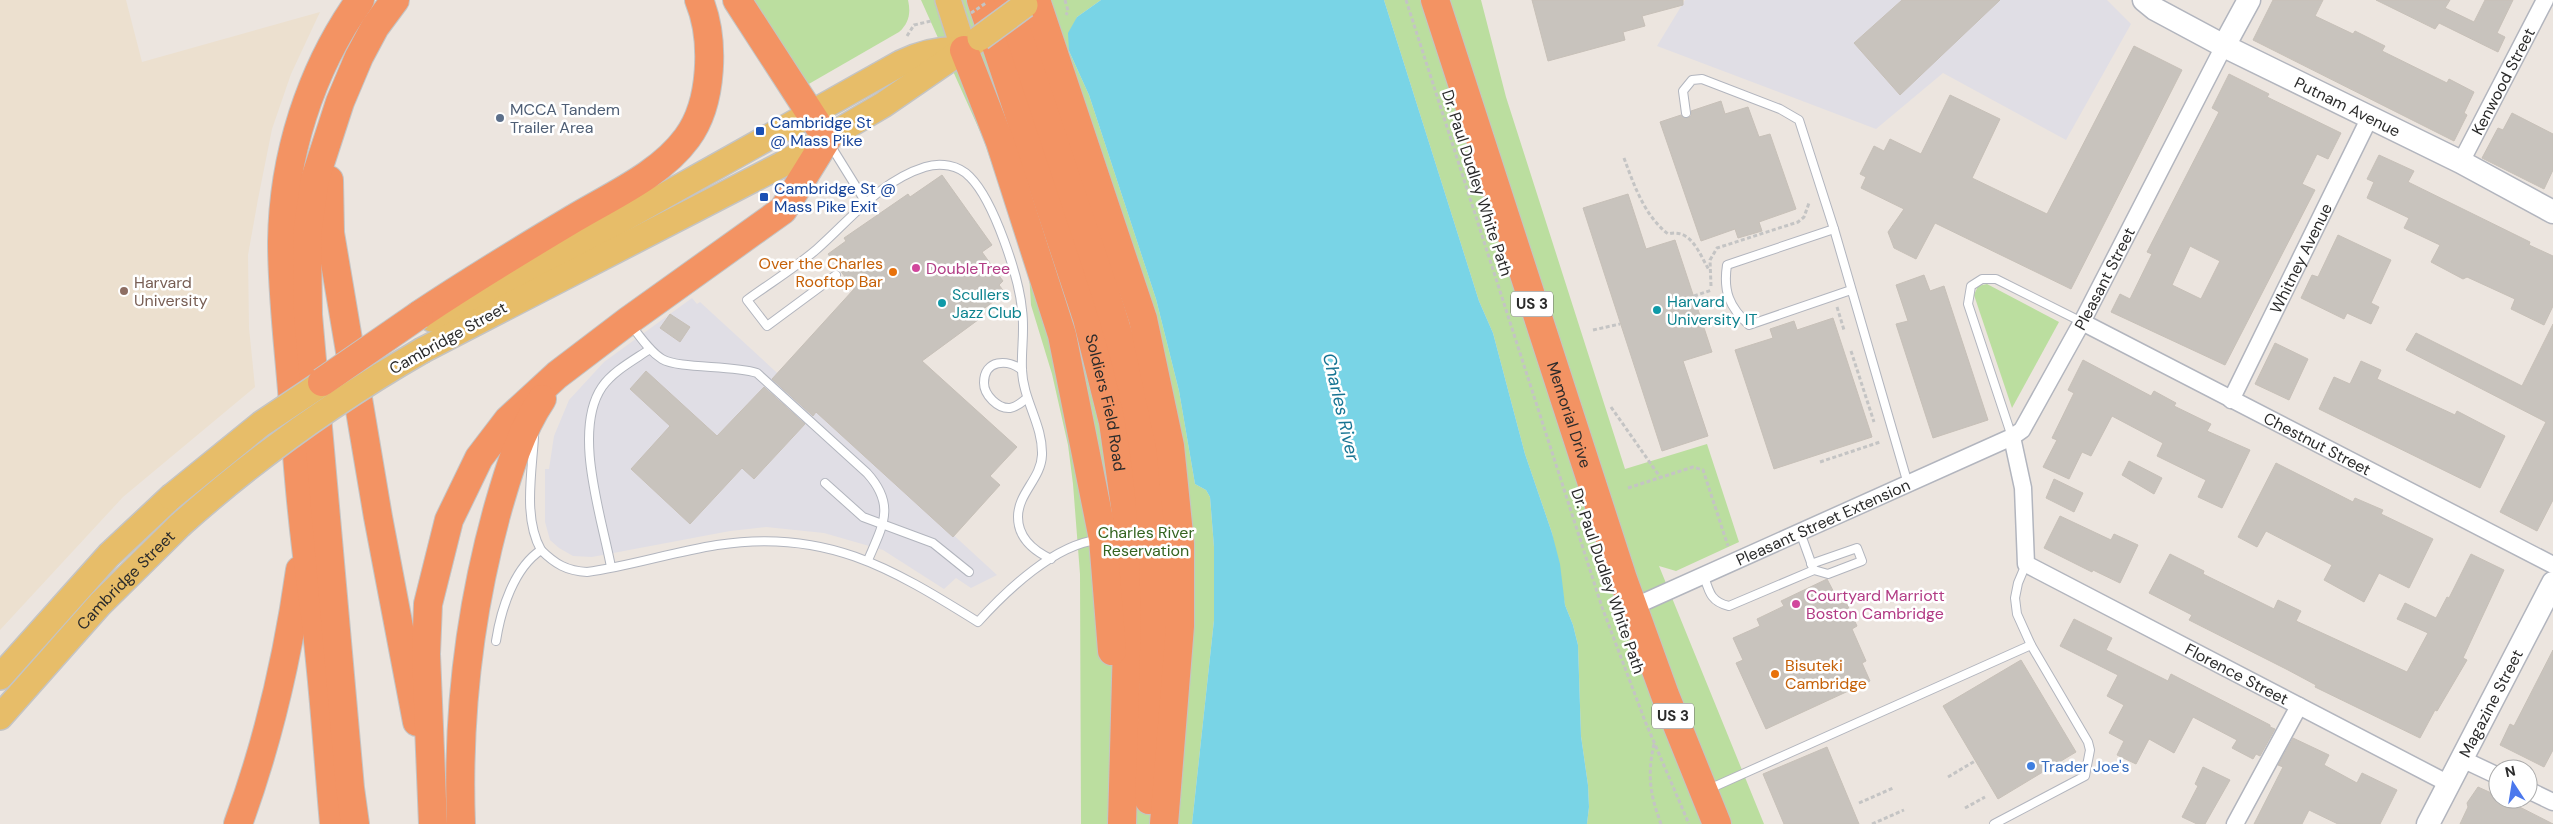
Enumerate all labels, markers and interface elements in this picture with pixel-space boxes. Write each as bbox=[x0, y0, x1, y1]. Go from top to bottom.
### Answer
street label: Kenwood Street bbox=[2466, 24, 2539, 138]
street label: Putnam Avenue bbox=[2291, 72, 2404, 141]
street label: Dr. Paul Dudley White Path bbox=[1437, 87, 1517, 279]
place label: MCCA Tandem Trailer Area bbox=[510, 99, 620, 138]
marker: MCCA Tandem Trailer Area bbox=[494, 112, 506, 124]
place label: Cambridge St @ Mass Pike bbox=[770, 112, 872, 151]
marker: Cambridge St @ Mass Pike bbox=[754, 125, 766, 137]
place label: Cambridge St @ Mass Pike Exit bbox=[774, 178, 896, 217]
marker: Cambridge St @ Mass Pike Exit bbox=[758, 191, 770, 203]
street label: Whitney Avenue bbox=[2265, 200, 2337, 317]
street label: Pleasant Street bbox=[2069, 224, 2139, 334]
place label: Over the Charles Rooftop Bar bbox=[759, 253, 883, 292]
place label: DoubleTree bbox=[926, 258, 1010, 279]
marker: DoubleTree bbox=[910, 262, 922, 274]
marker: Over the Charles Rooftop Bar bbox=[887, 266, 899, 278]
place label: Harvard University bbox=[134, 272, 208, 311]
place label: Scullers Jazz Club bbox=[952, 284, 1022, 323]
marker: Harvard University bbox=[118, 285, 130, 297]
place label: Harvard University IT bbox=[1667, 291, 1758, 330]
road number: US 3 bbox=[1511, 292, 1553, 316]
street label: Cambridge Street bbox=[385, 297, 511, 379]
marker: Scullers Jazz Club bbox=[936, 297, 948, 309]
marker: Harvard University IT bbox=[1651, 304, 1663, 316]
street label: Soldiers Field Road bbox=[1081, 332, 1130, 473]
water label: Charles River bbox=[1317, 351, 1365, 464]
street label: Memorial Drive bbox=[1543, 359, 1597, 471]
street label: Chestnut Street bbox=[2260, 407, 2375, 480]
street label: Pleasant Street Extension bbox=[1732, 474, 1913, 570]
street label: Dr. Paul Dudley White Path bbox=[1566, 485, 1650, 677]
park label: Charles River Reservation bbox=[1098, 522, 1194, 561]
street label: Cambridge Street bbox=[72, 526, 179, 634]
place label: Courtyard Marriott Boston Cambridge bbox=[1806, 585, 1945, 624]
marker: Courtyard Marriott Boston Cambridge bbox=[1790, 598, 1802, 610]
street label: Florence Street bbox=[2182, 638, 2292, 709]
street label: Magazine Street bbox=[2454, 646, 2527, 761]
place label: Bisuteki Cambridge bbox=[1785, 655, 1867, 694]
marker: Bisuteki Cambridge bbox=[1769, 668, 1781, 680]
road number: US 3 bbox=[1652, 704, 1694, 728]
place label: Trader Joe's bbox=[2041, 756, 2129, 777]
north arrow bbox=[2488, 759, 2538, 809]
marker: Trader Joe's bbox=[2025, 760, 2037, 772]
text: N bbox=[2503, 761, 2517, 781]

